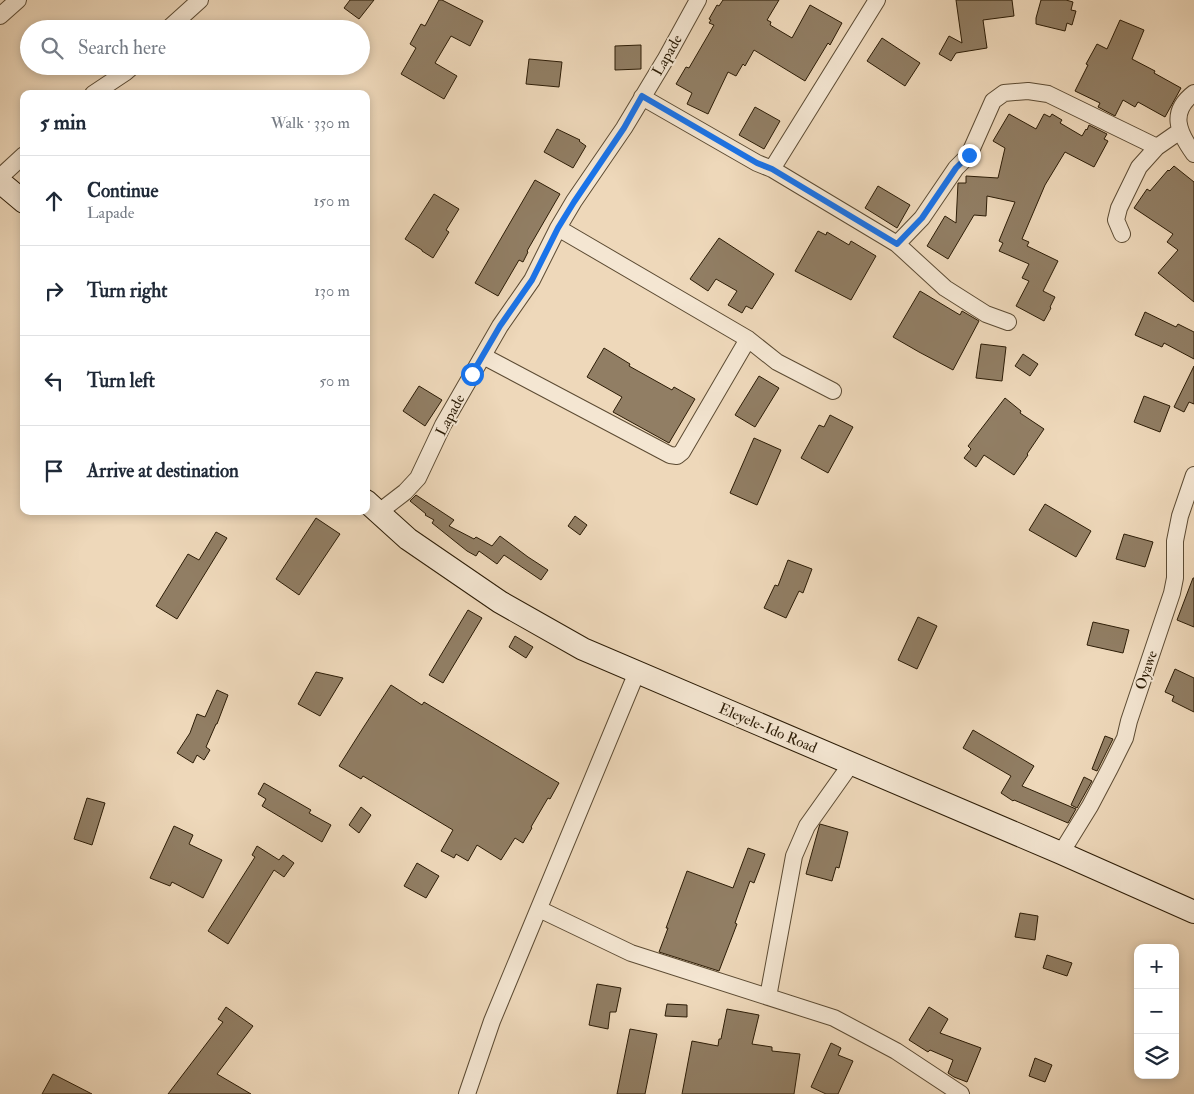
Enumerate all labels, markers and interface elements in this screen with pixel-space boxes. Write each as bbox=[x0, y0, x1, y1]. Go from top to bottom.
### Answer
search box bbox=[20, 20, 370, 75]
street label: Lapade bbox=[648, 31, 688, 80]
icon: search bbox=[38, 34, 66, 62]
text: Search here bbox=[78, 36, 166, 60]
text: 5 min bbox=[40, 109, 86, 136]
text: Walk · 330 m bbox=[271, 113, 350, 133]
route end bbox=[958, 144, 981, 167]
text: Continue bbox=[87, 179, 158, 203]
icon: ahead bbox=[40, 187, 68, 215]
text: 150 m bbox=[313, 191, 350, 211]
text: Lapade bbox=[87, 203, 134, 223]
icon: right bbox=[40, 277, 68, 305]
text: Turn right bbox=[87, 279, 167, 303]
text: 130 m bbox=[314, 281, 350, 301]
route start bbox=[461, 363, 484, 386]
icon: left bbox=[40, 367, 68, 395]
text: Turn left bbox=[87, 369, 155, 393]
text: 50 m bbox=[319, 371, 350, 391]
street label: Lapade bbox=[432, 391, 470, 440]
icon: arrive bbox=[40, 457, 68, 485]
text: Arrive at destination bbox=[87, 459, 239, 483]
street label: Oyawe bbox=[1131, 648, 1162, 692]
street label: Eleyele-Ido Road bbox=[716, 699, 820, 758]
map controls bbox=[1134, 944, 1179, 1079]
button: + bbox=[1134, 944, 1179, 989]
button: − bbox=[1134, 989, 1179, 1034]
button: layers bbox=[1134, 1034, 1179, 1079]

